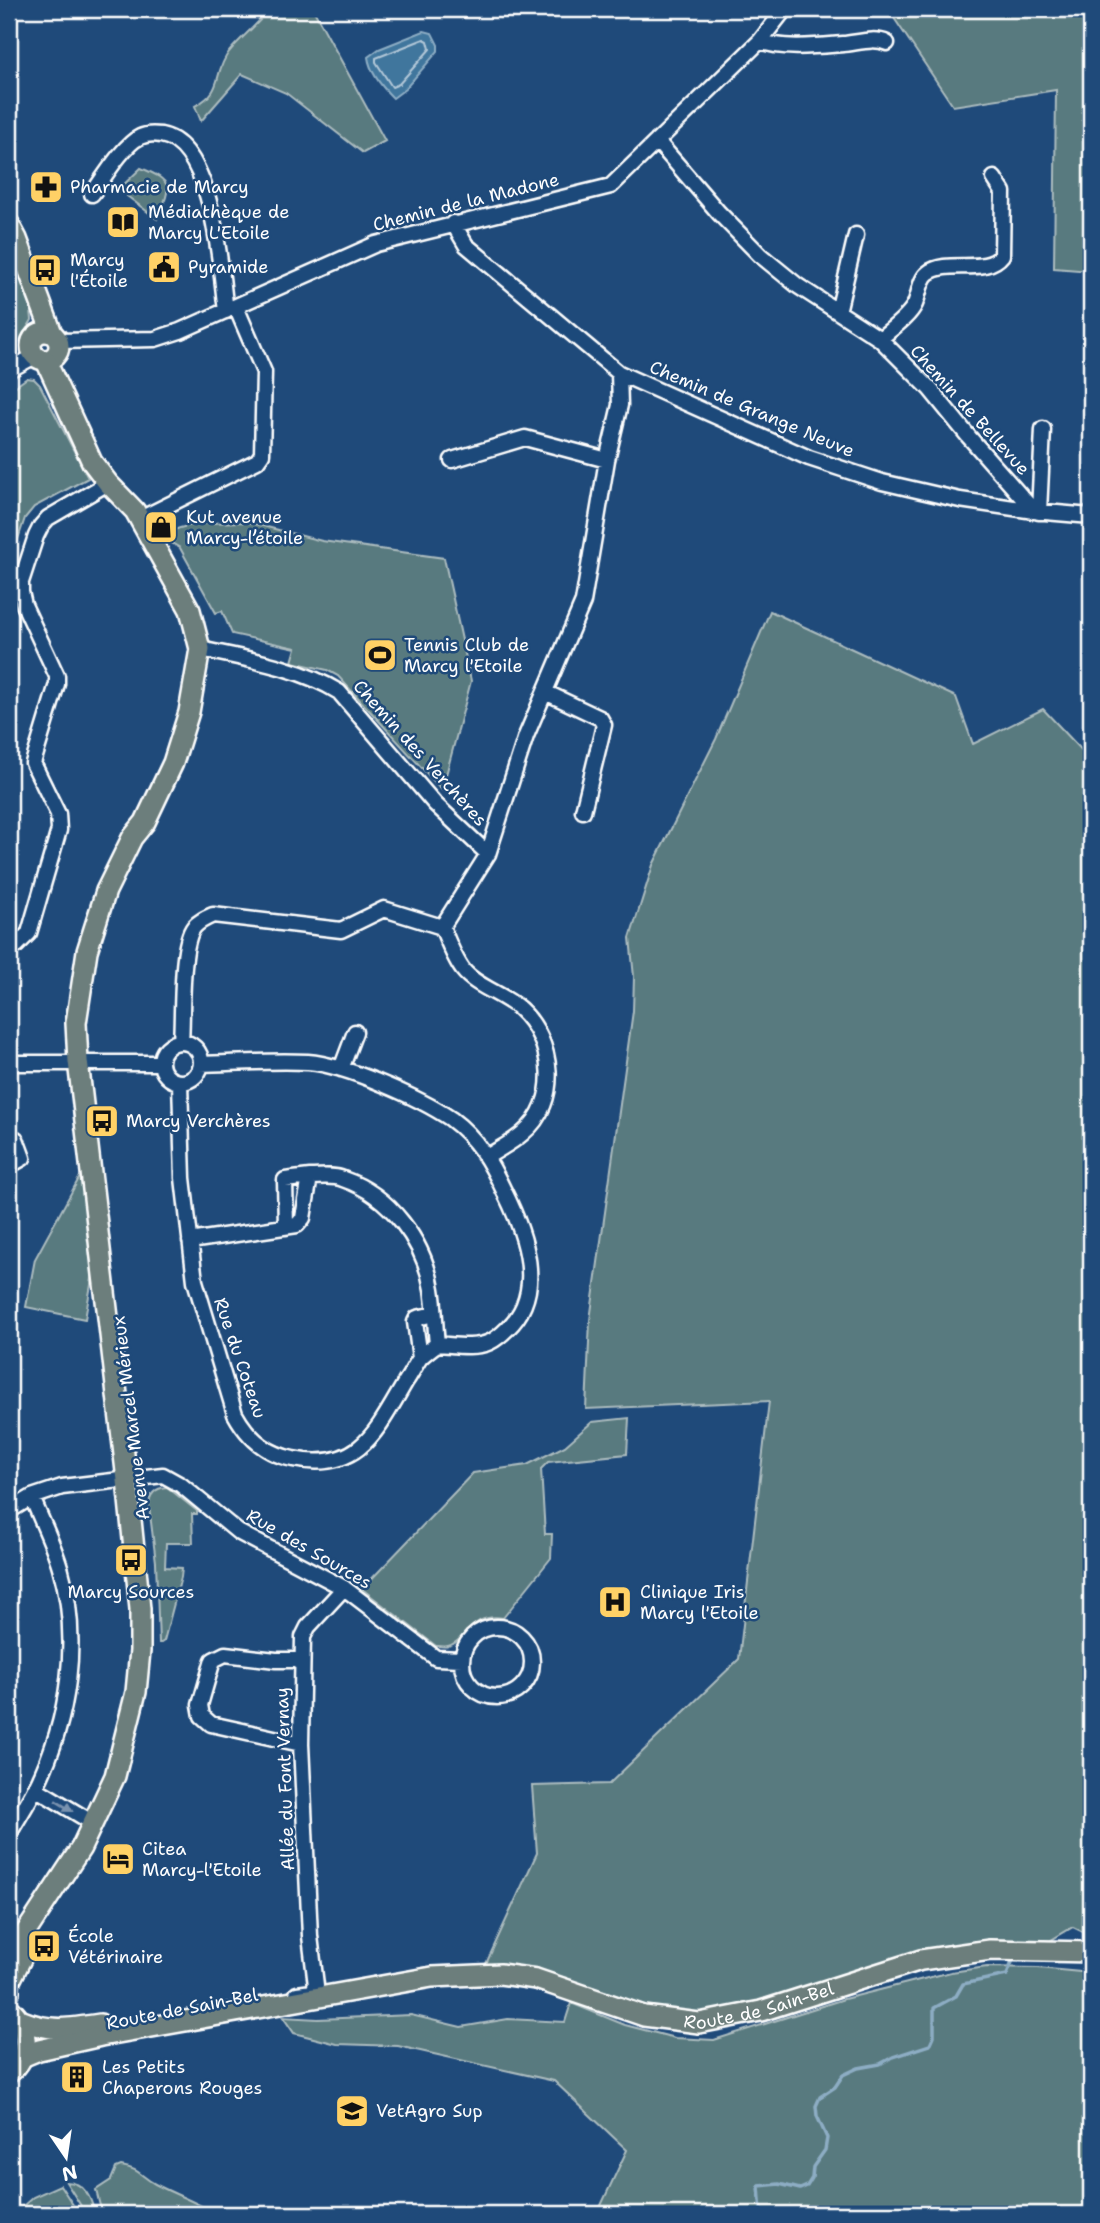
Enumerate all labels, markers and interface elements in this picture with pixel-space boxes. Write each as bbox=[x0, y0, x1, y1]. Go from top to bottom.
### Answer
street label: Chemin de la Madone bbox=[370, 167, 562, 237]
pharmacy icon: Pharmacie de Marcy bbox=[27, 168, 65, 206]
place label: Pharmacie de Marcy bbox=[70, 175, 248, 199]
place label: Médiathèque de Marcy L'Etoile bbox=[148, 200, 289, 245]
library icon: Médiathèque de Marcy L'Etoile bbox=[104, 203, 142, 241]
place label: Marcy l'Étoile bbox=[70, 248, 128, 293]
public building icon: Pyramide bbox=[145, 248, 183, 286]
bus stop icon: Marcy l'Étoile bbox=[26, 251, 64, 289]
place label: Pyramide bbox=[188, 255, 268, 279]
street label: Chemin de Bellevue bbox=[905, 340, 1035, 480]
street label: Chemin de Grange Neuve bbox=[646, 355, 858, 463]
place label: Kut avenue Marcy-l’étoile bbox=[186, 505, 303, 550]
shop icon: Kut avenue Marcy-l’étoile bbox=[142, 508, 180, 546]
place label: Tennis Club de Marcy l'Etoile bbox=[404, 633, 529, 678]
sports icon: Tennis Club de Marcy l'Etoile bbox=[361, 636, 399, 674]
street label: Chemin des Verchères bbox=[348, 675, 492, 831]
bus stop icon: Marcy Verchères bbox=[83, 1102, 121, 1140]
place label: Marcy Verchères bbox=[126, 1109, 271, 1133]
street label: Rue du Coteau bbox=[208, 1294, 272, 1422]
street label: Avenue Marcel Mérieux bbox=[107, 1315, 155, 1521]
street label: Rue des Sources bbox=[242, 1503, 376, 1595]
bus stop icon: Marcy Sources bbox=[112, 1541, 150, 1579]
place label: Marcy Sources bbox=[68, 1580, 194, 1604]
place label: Clinique Iris Marcy l'Etoile bbox=[640, 1580, 759, 1625]
hospital icon: Clinique Iris Marcy l'Etoile bbox=[596, 1583, 634, 1621]
street label: Allée du Font Vernay bbox=[270, 1687, 300, 1871]
one-way arrow bbox=[54, 1799, 73, 1812]
place label: Citea Marcy-l'Etoile bbox=[142, 1837, 262, 1882]
hotel icon: Citea Marcy-l'Etoile bbox=[99, 1840, 137, 1878]
place label: École Vétérinaire bbox=[68, 1924, 163, 1969]
bus stop icon: École Vétérinaire bbox=[25, 1927, 63, 1965]
street label: Route de Sain-Bel bbox=[682, 1976, 837, 2035]
street label: Route de Sain-Bel bbox=[104, 1982, 260, 2035]
place label: Les Petits Chaperons Rouges bbox=[102, 2055, 262, 2100]
building icon: Les Petits Chaperons Rouges bbox=[58, 2058, 96, 2096]
school or university icon: VetAgro Sup bbox=[333, 2092, 371, 2130]
place label: VetAgro Sup bbox=[376, 2099, 483, 2123]
north arrow bbox=[32, 2122, 102, 2192]
text: N bbox=[60, 2159, 80, 2187]

